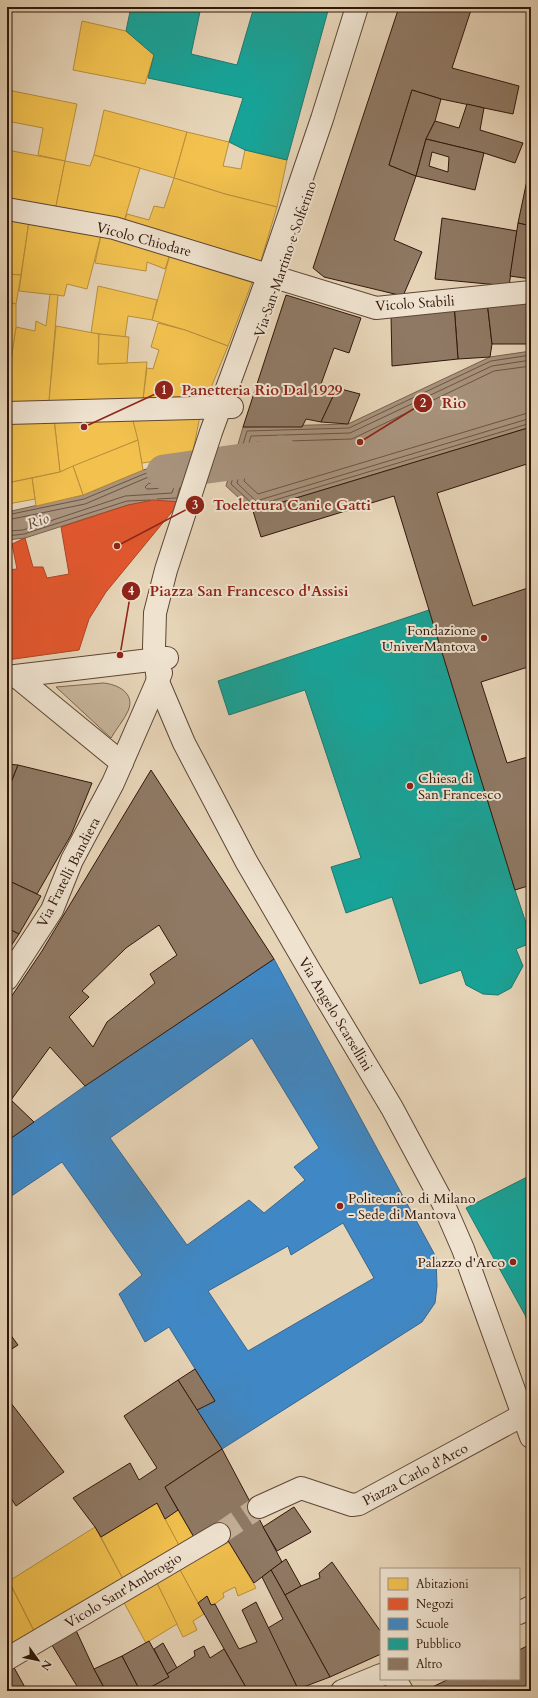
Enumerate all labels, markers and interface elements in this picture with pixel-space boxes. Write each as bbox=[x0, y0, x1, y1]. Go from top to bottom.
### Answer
street label: Via San Martino e Solferino bbox=[250, 178, 321, 340]
street label: Vicolo Chiodare bbox=[94, 218, 194, 261]
street label: Vicolo Stabili bbox=[375, 291, 455, 316]
callout: Panetteria Rio Dal 1929 bbox=[154, 376, 351, 403]
text: Panetteria Rio Dal 1929 bbox=[181, 380, 343, 400]
text: 1 bbox=[161, 382, 167, 398]
callout: Rio bbox=[413, 389, 474, 416]
text: Rio bbox=[442, 393, 467, 413]
text: 2 bbox=[420, 395, 426, 411]
callout: Toelettura Cani e Gatti bbox=[185, 491, 379, 518]
text: Toelettura Cani e Gatti bbox=[213, 495, 371, 515]
text: 3 bbox=[192, 497, 198, 513]
water label: Rio bbox=[24, 508, 52, 534]
callout: Piazza San Francesco d'Assisi bbox=[121, 577, 356, 604]
text: Piazza San Francesco d'Assisi bbox=[150, 581, 349, 601]
text: 4 bbox=[128, 583, 134, 599]
place label: Fondazione UniverMantova bbox=[382, 621, 476, 656]
marker: Fondazione UniverMantova bbox=[479, 633, 489, 643]
place label: Chiesa di San Francesco bbox=[418, 769, 502, 804]
marker: Chiesa di San Francesco bbox=[405, 781, 415, 791]
street label: Via Fratelli Bandiera bbox=[32, 814, 104, 931]
street label: Via Angelo Scarsellini bbox=[294, 954, 377, 1075]
place label: Politecnico di Milano - Sede di Mantova bbox=[348, 1189, 476, 1224]
marker: Politecnico di Milano - Sede di Mantova bbox=[335, 1201, 345, 1211]
place label: Palazzo d'Arco bbox=[418, 1253, 505, 1272]
marker: Palazzo d'Arco bbox=[508, 1257, 518, 1267]
street label: Piazza Carlo d'Arco bbox=[359, 1438, 472, 1510]
street label: Vicolo Sant'Ambrogio bbox=[61, 1548, 186, 1633]
legend bbox=[380, 1568, 520, 1680]
text: Abitazioni bbox=[416, 1576, 469, 1592]
text: Negozi bbox=[416, 1596, 454, 1612]
text: Scuole bbox=[416, 1616, 449, 1632]
text: Pubblico bbox=[416, 1636, 461, 1652]
north arrow bbox=[18, 1640, 58, 1680]
text: Altro bbox=[416, 1656, 443, 1672]
text: N bbox=[37, 1657, 55, 1674]

